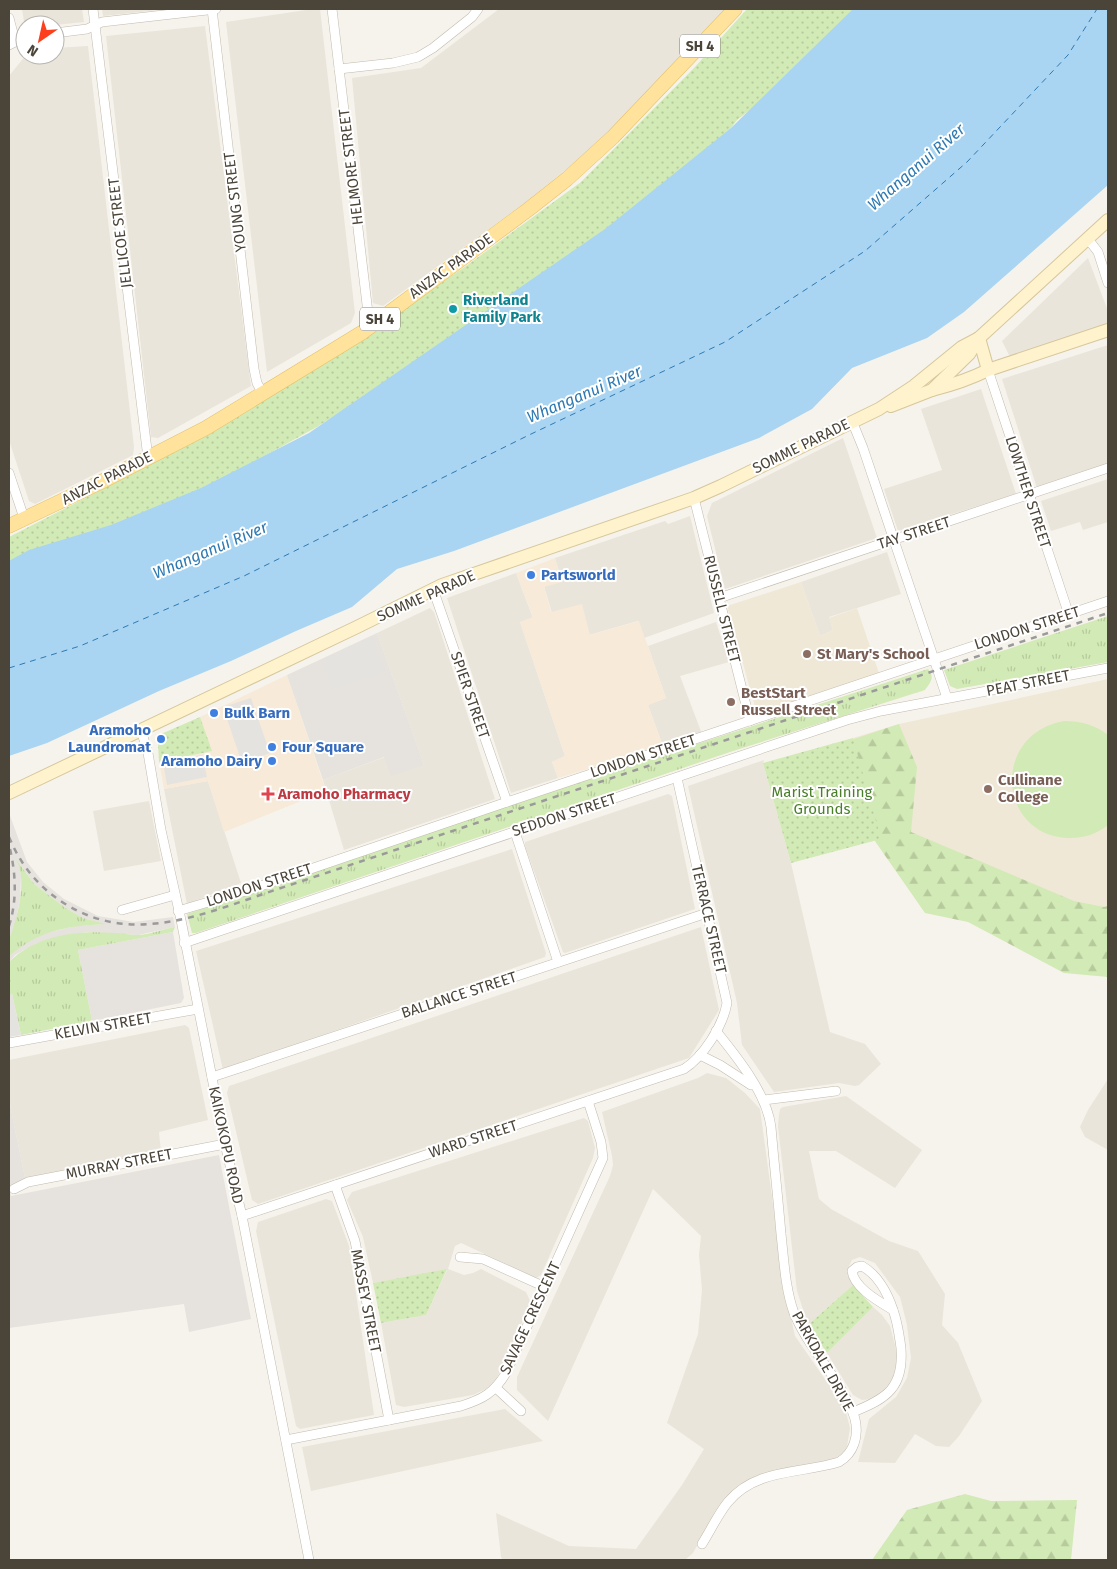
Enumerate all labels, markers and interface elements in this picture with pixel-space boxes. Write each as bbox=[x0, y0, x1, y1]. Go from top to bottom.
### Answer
north arrow bbox=[15, 15, 65, 65]
road number: SH 4 bbox=[680, 34, 720, 58]
text: N bbox=[24, 41, 42, 60]
street label: HELMORE STREET bbox=[335, 108, 367, 226]
water label: Whanganui River bbox=[864, 119, 969, 214]
street label: YOUNG STREET bbox=[220, 151, 250, 253]
street label: JELLICOE STREET bbox=[104, 177, 136, 289]
street label: ANZAC PARADE bbox=[406, 230, 496, 302]
place label: Riverland Family Park bbox=[463, 291, 542, 326]
marker: Riverland Family Park bbox=[447, 303, 459, 315]
road number: SH 4 bbox=[360, 308, 400, 330]
water label: Whanganui River bbox=[524, 361, 645, 427]
street label: SOMME PARADE bbox=[750, 415, 852, 477]
street label: LOWTHER STREET bbox=[1001, 434, 1055, 551]
street label: ANZAC PARADE bbox=[59, 447, 155, 509]
street label: TAY STREET bbox=[875, 513, 953, 553]
water label: Whanganui River bbox=[150, 517, 271, 583]
street label: RUSSELL STREET bbox=[700, 553, 744, 665]
street label: SOMME PARADE bbox=[374, 566, 478, 626]
place label: Partsworld bbox=[541, 566, 616, 584]
marker: Partsworld bbox=[525, 569, 537, 581]
street label: LONDON STREET bbox=[972, 602, 1082, 654]
place label: St Mary's School bbox=[817, 645, 930, 663]
marker: St Mary's School bbox=[801, 648, 813, 660]
street label: SPIER STREET bbox=[447, 649, 493, 741]
street label: PEAT STREET bbox=[985, 666, 1072, 700]
place label: BestStart Russell Street bbox=[741, 684, 836, 719]
marker: BestStart Russell Street bbox=[725, 696, 737, 708]
place label: Bulk Barn bbox=[224, 704, 290, 722]
marker: Bulk Barn bbox=[208, 707, 220, 719]
place label: Aramoho Laundromat bbox=[68, 721, 151, 756]
street label: LONDON STREET bbox=[588, 730, 698, 782]
marker: Aramoho Laundromat bbox=[155, 733, 167, 745]
place label: Four Square bbox=[282, 738, 364, 756]
marker: Four Square bbox=[266, 741, 278, 753]
place label: Aramoho Dairy bbox=[160, 752, 262, 770]
marker: Aramoho Dairy bbox=[266, 755, 278, 767]
place label: Cullinane College bbox=[998, 771, 1062, 806]
park label: Marist Training Grounds bbox=[772, 783, 873, 818]
marker: Cullinane College bbox=[982, 783, 994, 795]
place label: Aramoho Pharmacy bbox=[277, 785, 411, 803]
marker: Aramoho Pharmacy bbox=[262, 788, 274, 800]
street label: SEDDON STREET bbox=[510, 790, 619, 840]
street label: LONDON STREET bbox=[204, 859, 314, 911]
street label: TERRACE STREET bbox=[688, 863, 730, 975]
street label: BALLANCE STREET bbox=[399, 968, 519, 1022]
street label: KELVIN STREET bbox=[53, 1009, 153, 1043]
street label: KAIKOKOPU ROAD bbox=[205, 1084, 247, 1206]
street label: WARD STREET bbox=[426, 1116, 520, 1162]
street label: MURRAY STREET bbox=[64, 1145, 174, 1183]
street label: MASSEY STREET bbox=[347, 1248, 385, 1355]
street label: SAVAGE CRESCENT bbox=[496, 1258, 564, 1377]
street label: PARKDALE DRIVE bbox=[788, 1308, 858, 1414]

